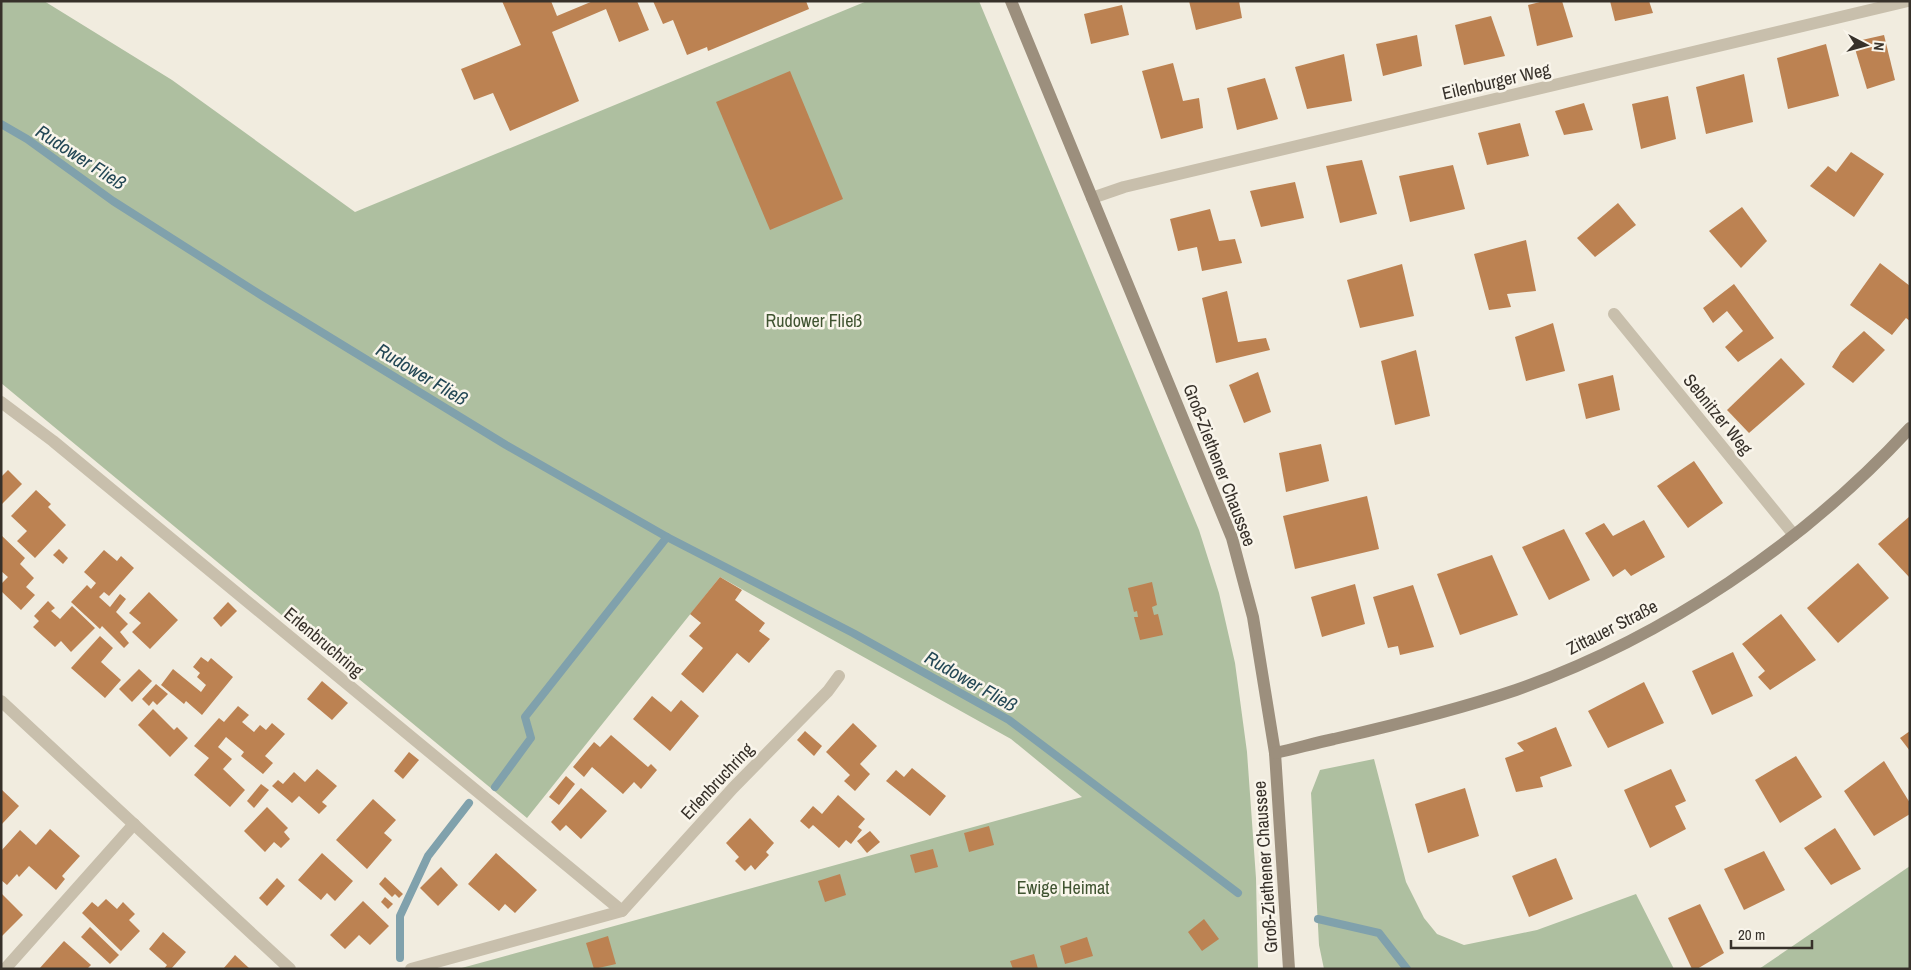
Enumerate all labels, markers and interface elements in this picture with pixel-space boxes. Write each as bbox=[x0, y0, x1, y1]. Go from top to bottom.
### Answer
north arrow bbox=[1841, 20, 1891, 70]
text: N bbox=[1870, 41, 1888, 51]
street label: Eilenburger Weg bbox=[1439, 56, 1553, 106]
water label: Rudower Fließ bbox=[31, 118, 131, 196]
park label: Rudower Fließ bbox=[766, 308, 862, 333]
water label: Rudower Fließ bbox=[372, 337, 473, 412]
street label: Sebnitzer Weg bbox=[1678, 368, 1759, 460]
street label: Groß-Ziethener Chaussee bbox=[1177, 380, 1263, 550]
street label: Zittauer Straße bbox=[1562, 593, 1662, 661]
street label: Erlenbruchring bbox=[279, 601, 370, 683]
water label: Rudower Fließ bbox=[920, 644, 1022, 718]
street label: Erlenbruchring bbox=[675, 737, 760, 825]
street label: Groß-Ziethener Chaussee bbox=[1247, 780, 1283, 954]
park label: Ewige Heimat bbox=[1017, 875, 1109, 900]
scale bar bbox=[1731, 918, 1812, 950]
text: 20 m bbox=[1738, 924, 1765, 945]

